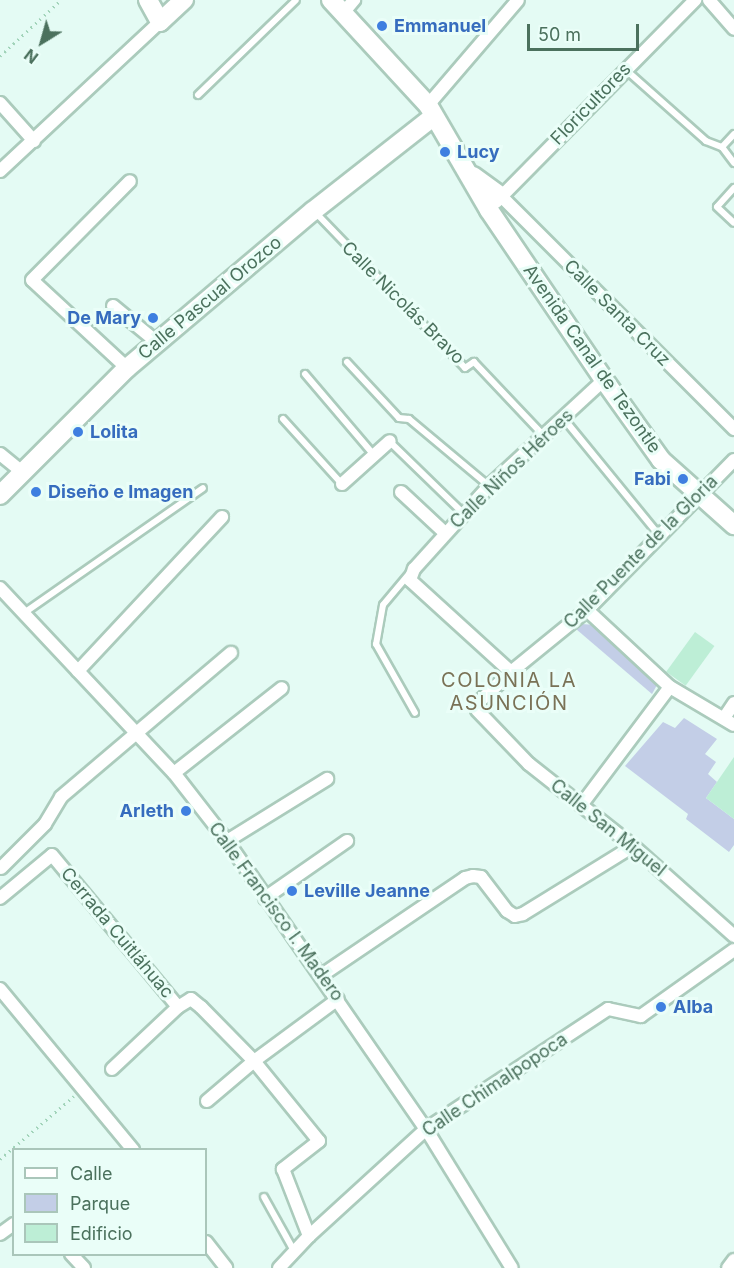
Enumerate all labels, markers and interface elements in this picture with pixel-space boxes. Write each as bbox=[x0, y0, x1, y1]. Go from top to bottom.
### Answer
north arrow bbox=[12, 12, 72, 72]
scale bar bbox=[530, 12, 642, 50]
place label: Emmanuel bbox=[394, 15, 486, 37]
marker: Emmanuel bbox=[375, 19, 389, 33]
text: 50 m bbox=[538, 24, 581, 45]
text: N bbox=[20, 45, 42, 68]
street label: Floricultores bbox=[547, 58, 635, 150]
place label: Lucy bbox=[457, 141, 499, 163]
marker: Lucy bbox=[438, 145, 452, 159]
street label: Calle Pascual Orozco bbox=[134, 232, 286, 364]
street label: Calle Nicolás Bravo bbox=[337, 237, 469, 369]
street label: Calle Santa Cruz bbox=[559, 255, 675, 371]
street label: Avenida Canal de Tezontle bbox=[519, 261, 665, 457]
place label: De Mary bbox=[67, 307, 141, 329]
marker: De Mary bbox=[146, 311, 160, 325]
street label: Calle Niños Héroes bbox=[446, 405, 578, 533]
place label: Lolita bbox=[90, 421, 138, 443]
marker: Lolita bbox=[71, 425, 85, 439]
place label: Fabi bbox=[634, 468, 671, 490]
street label: Calle Puente de la Gloria bbox=[560, 471, 722, 633]
marker: Fabi bbox=[676, 472, 690, 486]
place label: Diseño e Imagen bbox=[48, 481, 193, 503]
marker: Diseño e Imagen bbox=[29, 485, 43, 499]
district label: COLONIA LA ASUNCIÓN bbox=[441, 669, 577, 716]
street label: Calle San Miguel bbox=[546, 775, 670, 881]
place label: Arleth bbox=[120, 800, 174, 822]
marker: Arleth bbox=[179, 804, 193, 818]
street label: Calle Francisco I. Madero bbox=[204, 818, 348, 1006]
street label: Cerrada Cuitláhuac bbox=[56, 863, 178, 1003]
place label: Leville Jeanne bbox=[304, 880, 430, 902]
marker: Leville Jeanne bbox=[285, 884, 299, 898]
place label: Alba bbox=[673, 996, 713, 1018]
marker: Alba bbox=[654, 1000, 668, 1014]
street label: Calle Chimalpopoca bbox=[418, 1028, 572, 1142]
legend bbox=[12, 1148, 207, 1256]
text: Calle bbox=[70, 1163, 112, 1184]
text: Parque bbox=[70, 1193, 130, 1214]
text: Edificio bbox=[70, 1223, 133, 1244]

